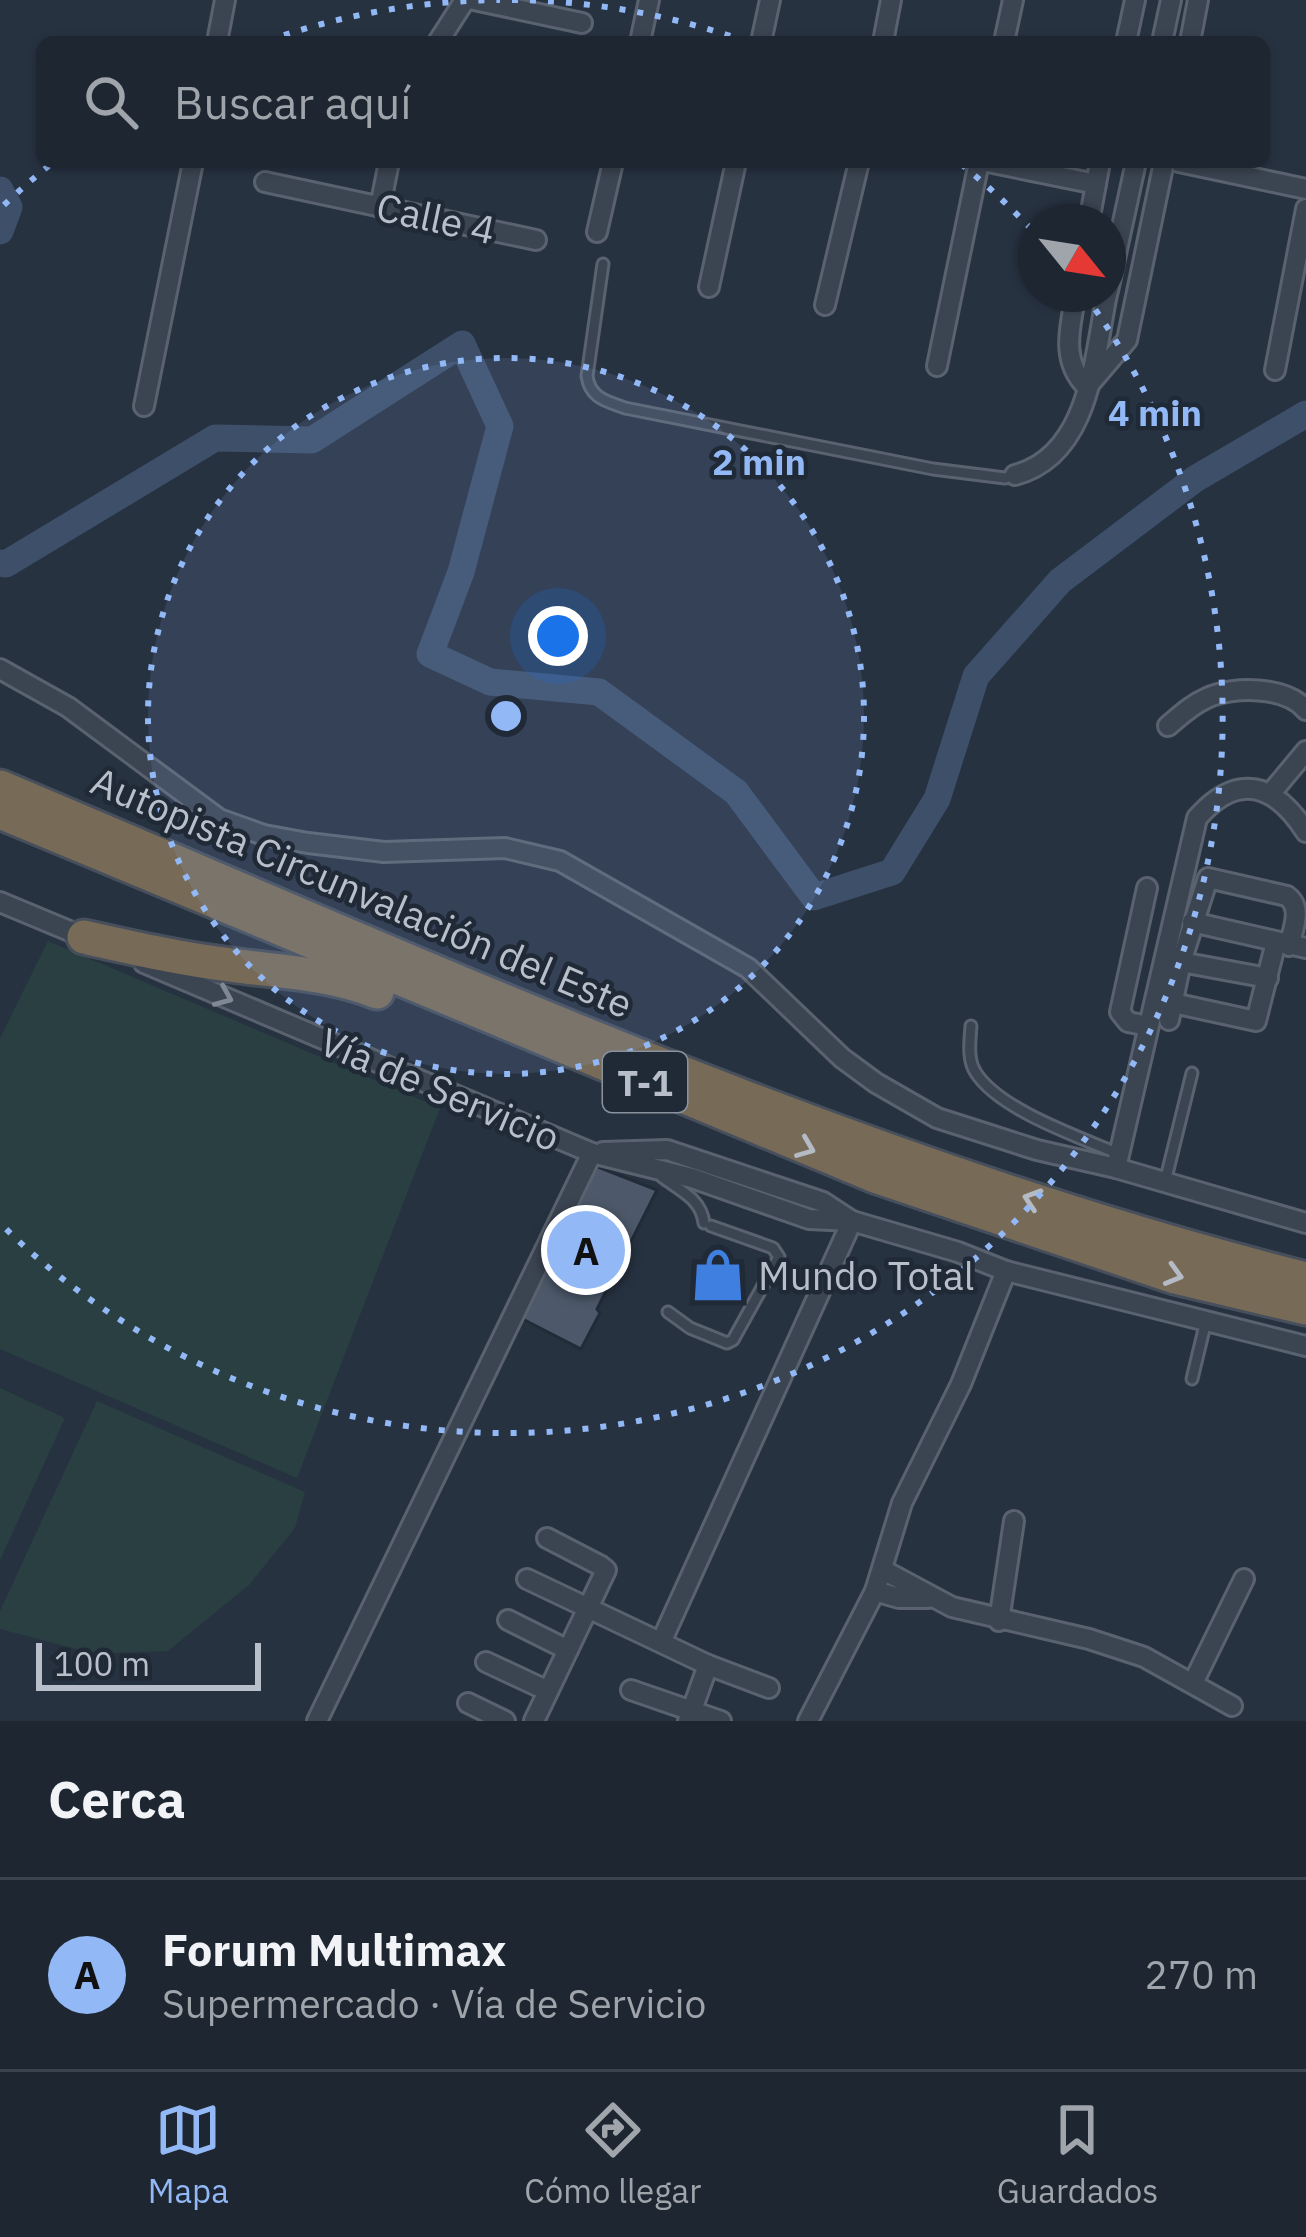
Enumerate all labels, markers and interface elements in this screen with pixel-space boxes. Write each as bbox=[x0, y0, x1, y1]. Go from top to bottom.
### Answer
search box bbox=[36, 36, 1270, 168]
icon: search bbox=[78, 69, 144, 135]
text: Buscar aquí bbox=[174, 73, 412, 131]
street label: Calle 4 bbox=[372, 181, 500, 255]
north arrow bbox=[1018, 204, 1126, 312]
text: 4 min bbox=[1108, 389, 1202, 436]
text: 2 min bbox=[712, 438, 806, 485]
your location bbox=[528, 606, 588, 666]
centre of rings bbox=[485, 695, 527, 737]
street label: Autopista Circunvalación del Este bbox=[84, 755, 640, 1029]
one-way arrow bbox=[212, 983, 233, 1007]
street label: Vía de Servicio bbox=[312, 1016, 568, 1162]
road number: T-1 bbox=[603, 1052, 687, 1112]
one-way arrow bbox=[794, 1134, 815, 1158]
one-way arrow bbox=[1022, 1189, 1043, 1214]
pin: A bbox=[547, 1205, 625, 1295]
shop icon: Mundo Total bbox=[689, 1246, 747, 1304]
place label: Mundo Total bbox=[758, 1250, 974, 1301]
one-way arrow bbox=[1163, 1261, 1184, 1286]
scale bar bbox=[36, 1637, 261, 1690]
text: 100 m bbox=[54, 1642, 150, 1685]
text: Cerca bbox=[48, 1766, 186, 1832]
text: Forum Multimax bbox=[162, 1920, 506, 1978]
text: A bbox=[74, 1949, 100, 2000]
text: 270 m bbox=[1145, 1949, 1258, 2000]
text: Supermercado · Vía de Servicio bbox=[162, 1978, 706, 2029]
tab: Mapa bbox=[148, 2097, 229, 2212]
tab: Cómo llegar bbox=[524, 2097, 701, 2212]
tab: Guardados bbox=[997, 2097, 1158, 2212]

